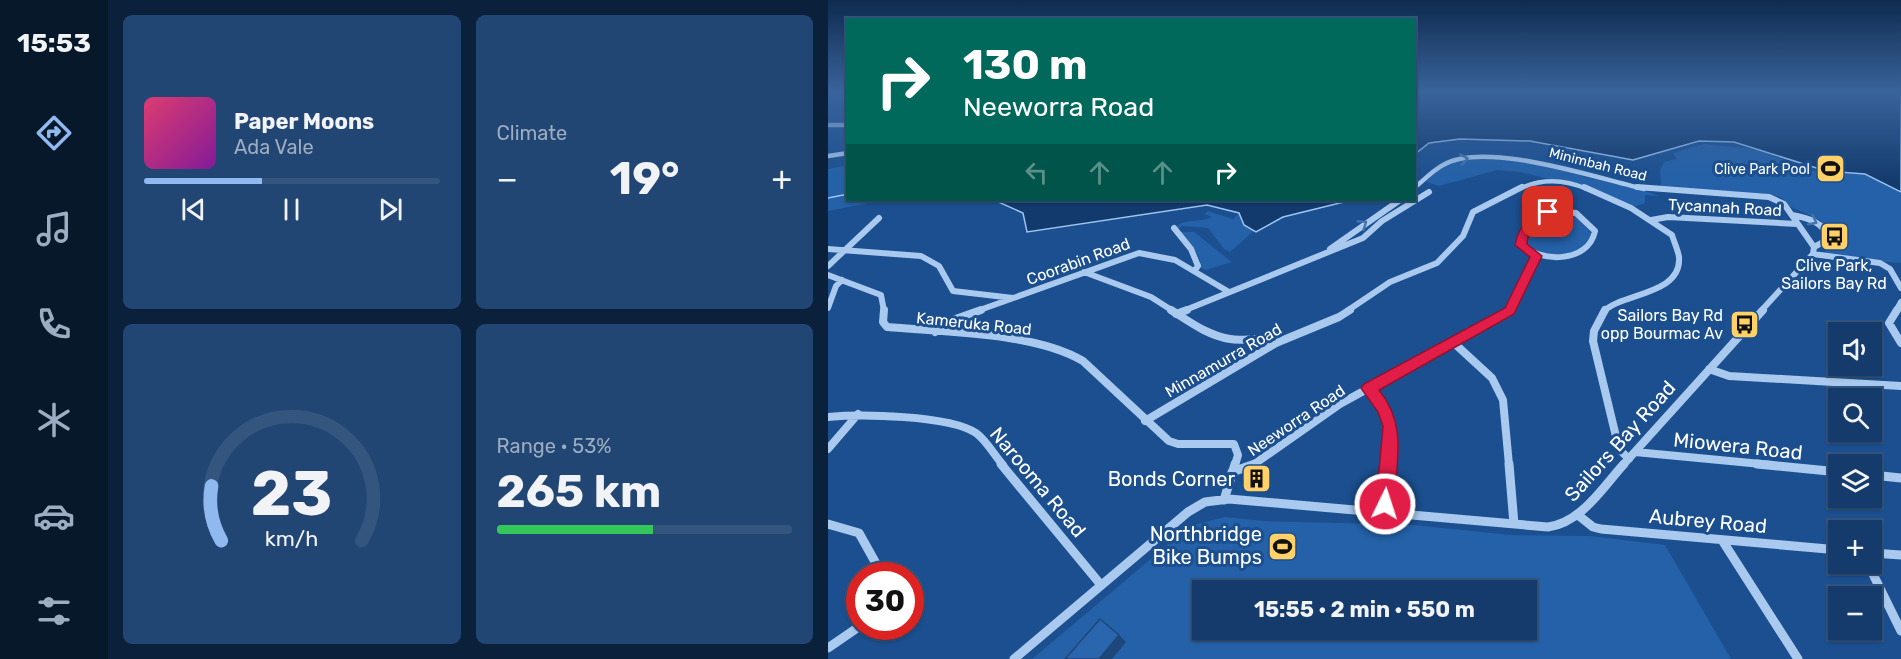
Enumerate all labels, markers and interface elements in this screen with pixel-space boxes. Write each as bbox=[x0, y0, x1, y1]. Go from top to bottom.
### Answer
text: 15:53 bbox=[17, 27, 91, 59]
text: 130 m bbox=[963, 40, 1088, 90]
icon: right bbox=[864, 42, 942, 120]
text: Neeworra Road bbox=[963, 91, 1154, 123]
text: Paper Moons bbox=[234, 108, 374, 135]
icon: directions bbox=[33, 112, 75, 154]
text: Climate bbox=[497, 121, 567, 145]
text: Ada Vale bbox=[234, 135, 314, 159]
street label: Minimbah Road bbox=[1547, 144, 1648, 185]
text: 19° bbox=[610, 152, 680, 205]
one-way arrow bbox=[1458, 153, 1468, 166]
sports icon: Clive Park Pool bbox=[1815, 153, 1847, 185]
icon: left bbox=[1020, 156, 1053, 189]
icon: ahead bbox=[1083, 156, 1116, 189]
icon: ahead bbox=[1146, 156, 1179, 189]
icon: right bbox=[1209, 156, 1242, 189]
text: − bbox=[497, 159, 518, 198]
text: + bbox=[771, 159, 792, 198]
place label: Clive Park Pool bbox=[1714, 161, 1810, 178]
pin bbox=[1522, 186, 1573, 237]
icon: previous bbox=[177, 193, 210, 226]
icon: pause bbox=[275, 193, 308, 226]
icon: next bbox=[374, 193, 407, 226]
icon: arrive bbox=[1531, 195, 1564, 228]
street label: Tycannah Road bbox=[1668, 195, 1782, 220]
icon: music bbox=[33, 208, 75, 250]
one-way arrow bbox=[1806, 214, 1817, 226]
one-way arrow bbox=[1357, 221, 1368, 232]
bus stop icon: Clive Park, Sailors Bay Rd bbox=[1818, 221, 1850, 253]
street label: Coorabin Road bbox=[1024, 234, 1133, 289]
place label: Clive Park, Sailors Bay Rd bbox=[1781, 256, 1887, 293]
icon: phone bbox=[33, 303, 75, 345]
place label: Sailors Bay Rd opp Bourmac Av bbox=[1601, 306, 1723, 343]
street label: Kameruka Road bbox=[915, 308, 1033, 339]
bus stop icon: Sailors Bay Rd opp Bourmac Av bbox=[1728, 308, 1760, 340]
street label: Minnamurra Road bbox=[1162, 319, 1285, 402]
map controls bbox=[1828, 322, 1882, 640]
button: sound bbox=[1828, 322, 1882, 376]
street label: Sailors Bay Road bbox=[1559, 376, 1681, 506]
street label: Neeworra Road bbox=[1244, 381, 1349, 460]
button: search bbox=[1828, 388, 1882, 442]
icon: climate bbox=[33, 399, 75, 441]
street label: Narooma Road bbox=[985, 422, 1091, 542]
street label: Miowera Road bbox=[1672, 427, 1804, 465]
text: Range · 53% bbox=[497, 434, 611, 458]
button: layers bbox=[1828, 454, 1882, 508]
text: 23 bbox=[251, 457, 333, 531]
building icon: Bonds Corner bbox=[1240, 463, 1272, 495]
text: 265 km bbox=[497, 465, 661, 518]
place label: Bonds Corner bbox=[1108, 467, 1235, 491]
position arrow bbox=[1353, 472, 1417, 536]
icon: car bbox=[33, 495, 75, 537]
street label: Aubrey Road bbox=[1648, 504, 1768, 538]
button: + bbox=[1828, 520, 1882, 574]
place label: Northbridge Bike Bumps bbox=[1150, 522, 1262, 569]
text: km/h bbox=[265, 526, 319, 551]
sports icon: Northbridge Bike Bumps bbox=[1267, 530, 1299, 562]
speed limit sign: 30 bbox=[846, 562, 924, 640]
button: − bbox=[1828, 586, 1882, 640]
icon: filters bbox=[33, 590, 75, 632]
text: 15:55 · 2 min · 550 m bbox=[1254, 596, 1475, 623]

